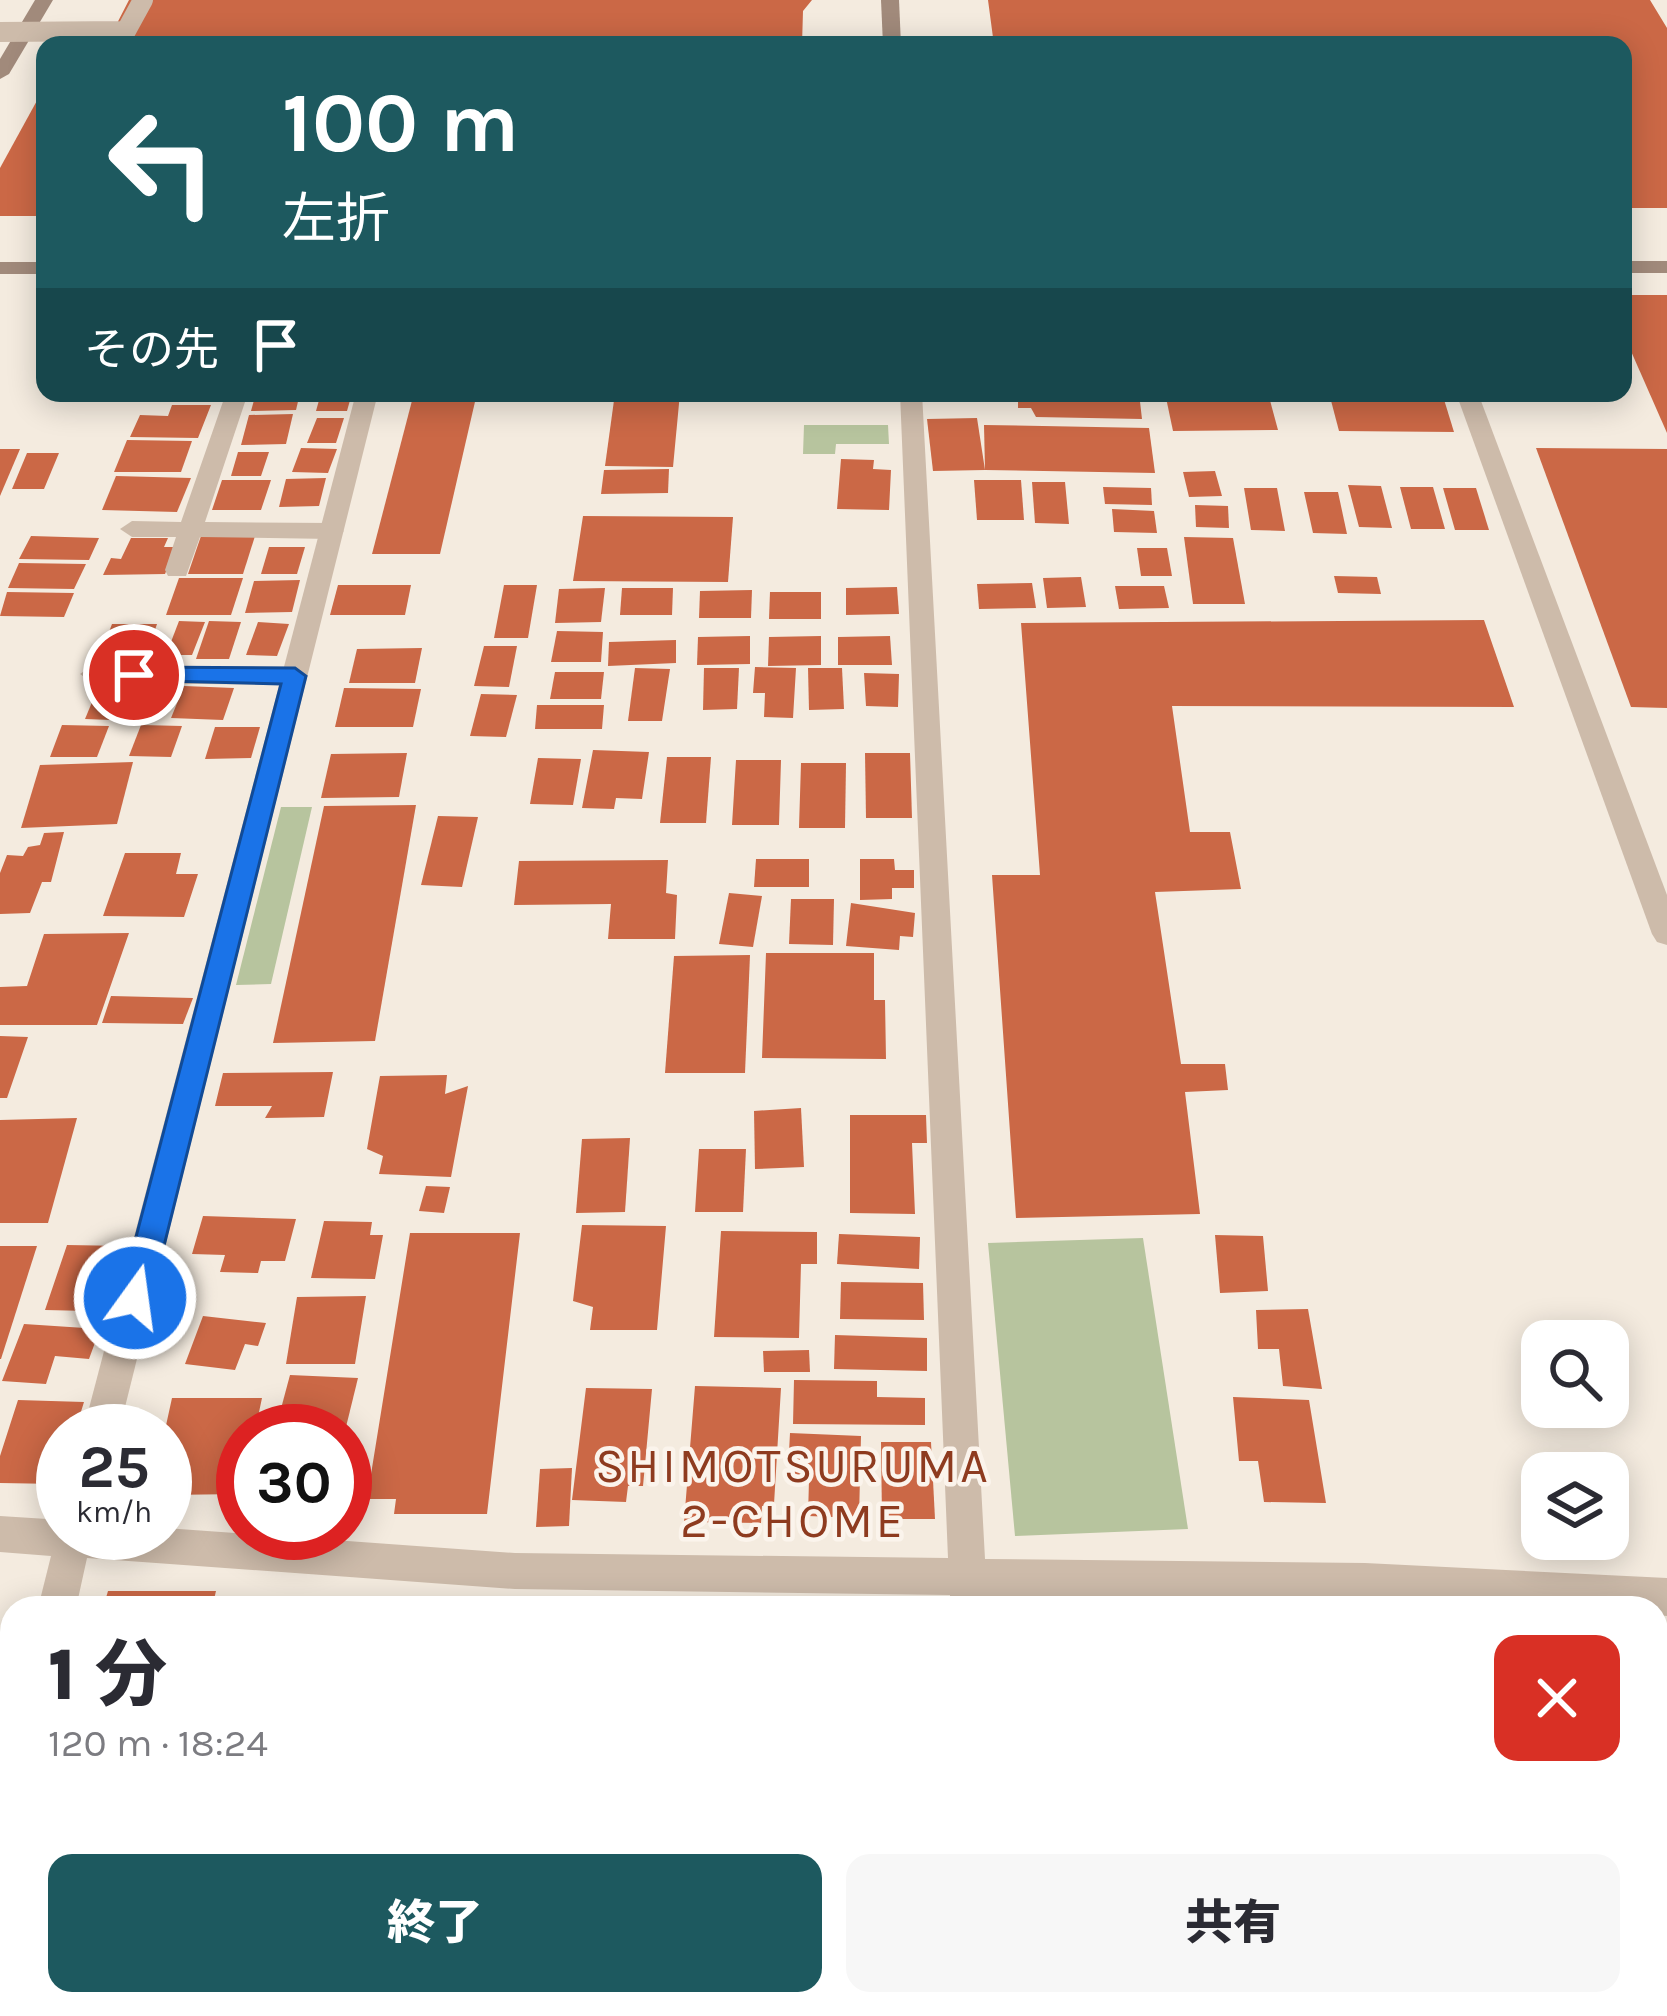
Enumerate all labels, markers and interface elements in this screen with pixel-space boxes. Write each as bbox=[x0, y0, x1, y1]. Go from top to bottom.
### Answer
text: 100 m bbox=[282, 74, 519, 172]
icon: left bbox=[84, 84, 240, 240]
text: 左折 bbox=[282, 187, 390, 251]
icon: arrive bbox=[243, 312, 309, 378]
text: その先 bbox=[84, 324, 219, 376]
pin bbox=[83, 624, 185, 726]
icon: arrive bbox=[101, 642, 167, 708]
position arrow bbox=[72, 1235, 198, 1361]
map controls bbox=[1521, 1320, 1629, 1560]
button: search bbox=[1521, 1320, 1629, 1428]
speed limit sign: 30 bbox=[216, 1404, 372, 1560]
text: 25 bbox=[78, 1432, 150, 1502]
district label: SHIMOTSURUMA 2-CHOME bbox=[595, 1438, 991, 1549]
button: layers bbox=[1521, 1452, 1629, 1560]
text: km/h bbox=[76, 1494, 152, 1530]
text: 1 分 bbox=[48, 1633, 167, 1717]
button: close bbox=[1494, 1635, 1620, 1761]
text: 120 m · 18:24 bbox=[48, 1720, 268, 1766]
button: 終了 bbox=[48, 1854, 822, 1992]
button: 共有 bbox=[846, 1854, 1620, 1992]

